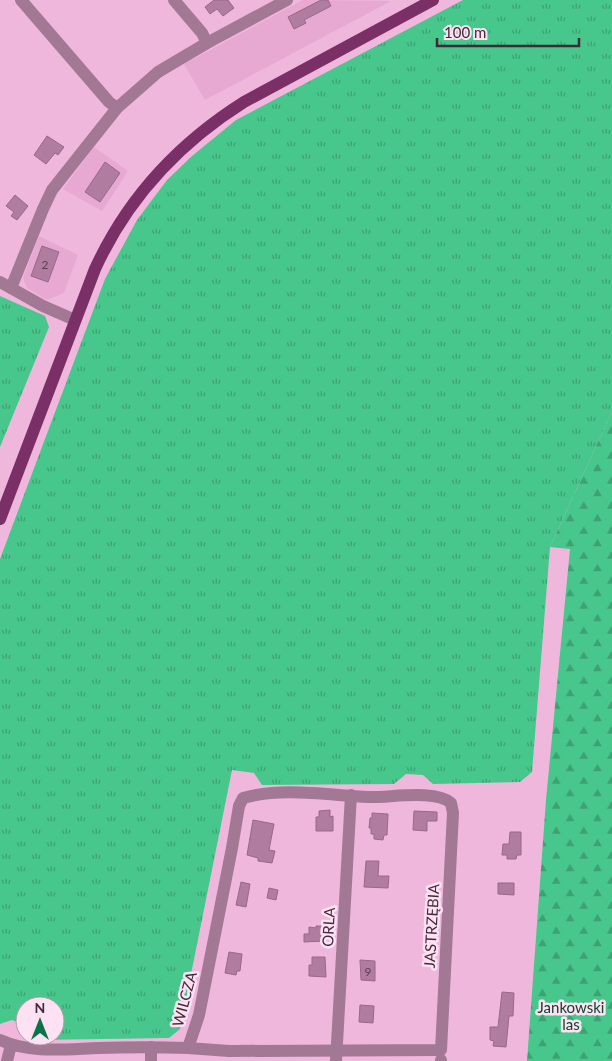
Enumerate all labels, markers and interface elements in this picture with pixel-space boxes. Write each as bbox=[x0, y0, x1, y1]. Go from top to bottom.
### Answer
scale bar bbox=[437, 15, 580, 47]
text: 100 m bbox=[444, 23, 486, 41]
house number: 2 bbox=[42, 257, 49, 272]
street label: JASTRZĘBIA bbox=[420, 883, 442, 969]
street label: ORLA bbox=[318, 906, 338, 947]
house number: 9 bbox=[365, 964, 372, 979]
street label: WILCZA bbox=[168, 969, 200, 1028]
north arrow bbox=[15, 996, 65, 1046]
park label: Jankowski las bbox=[538, 998, 604, 1033]
text: N bbox=[35, 999, 45, 1016]

